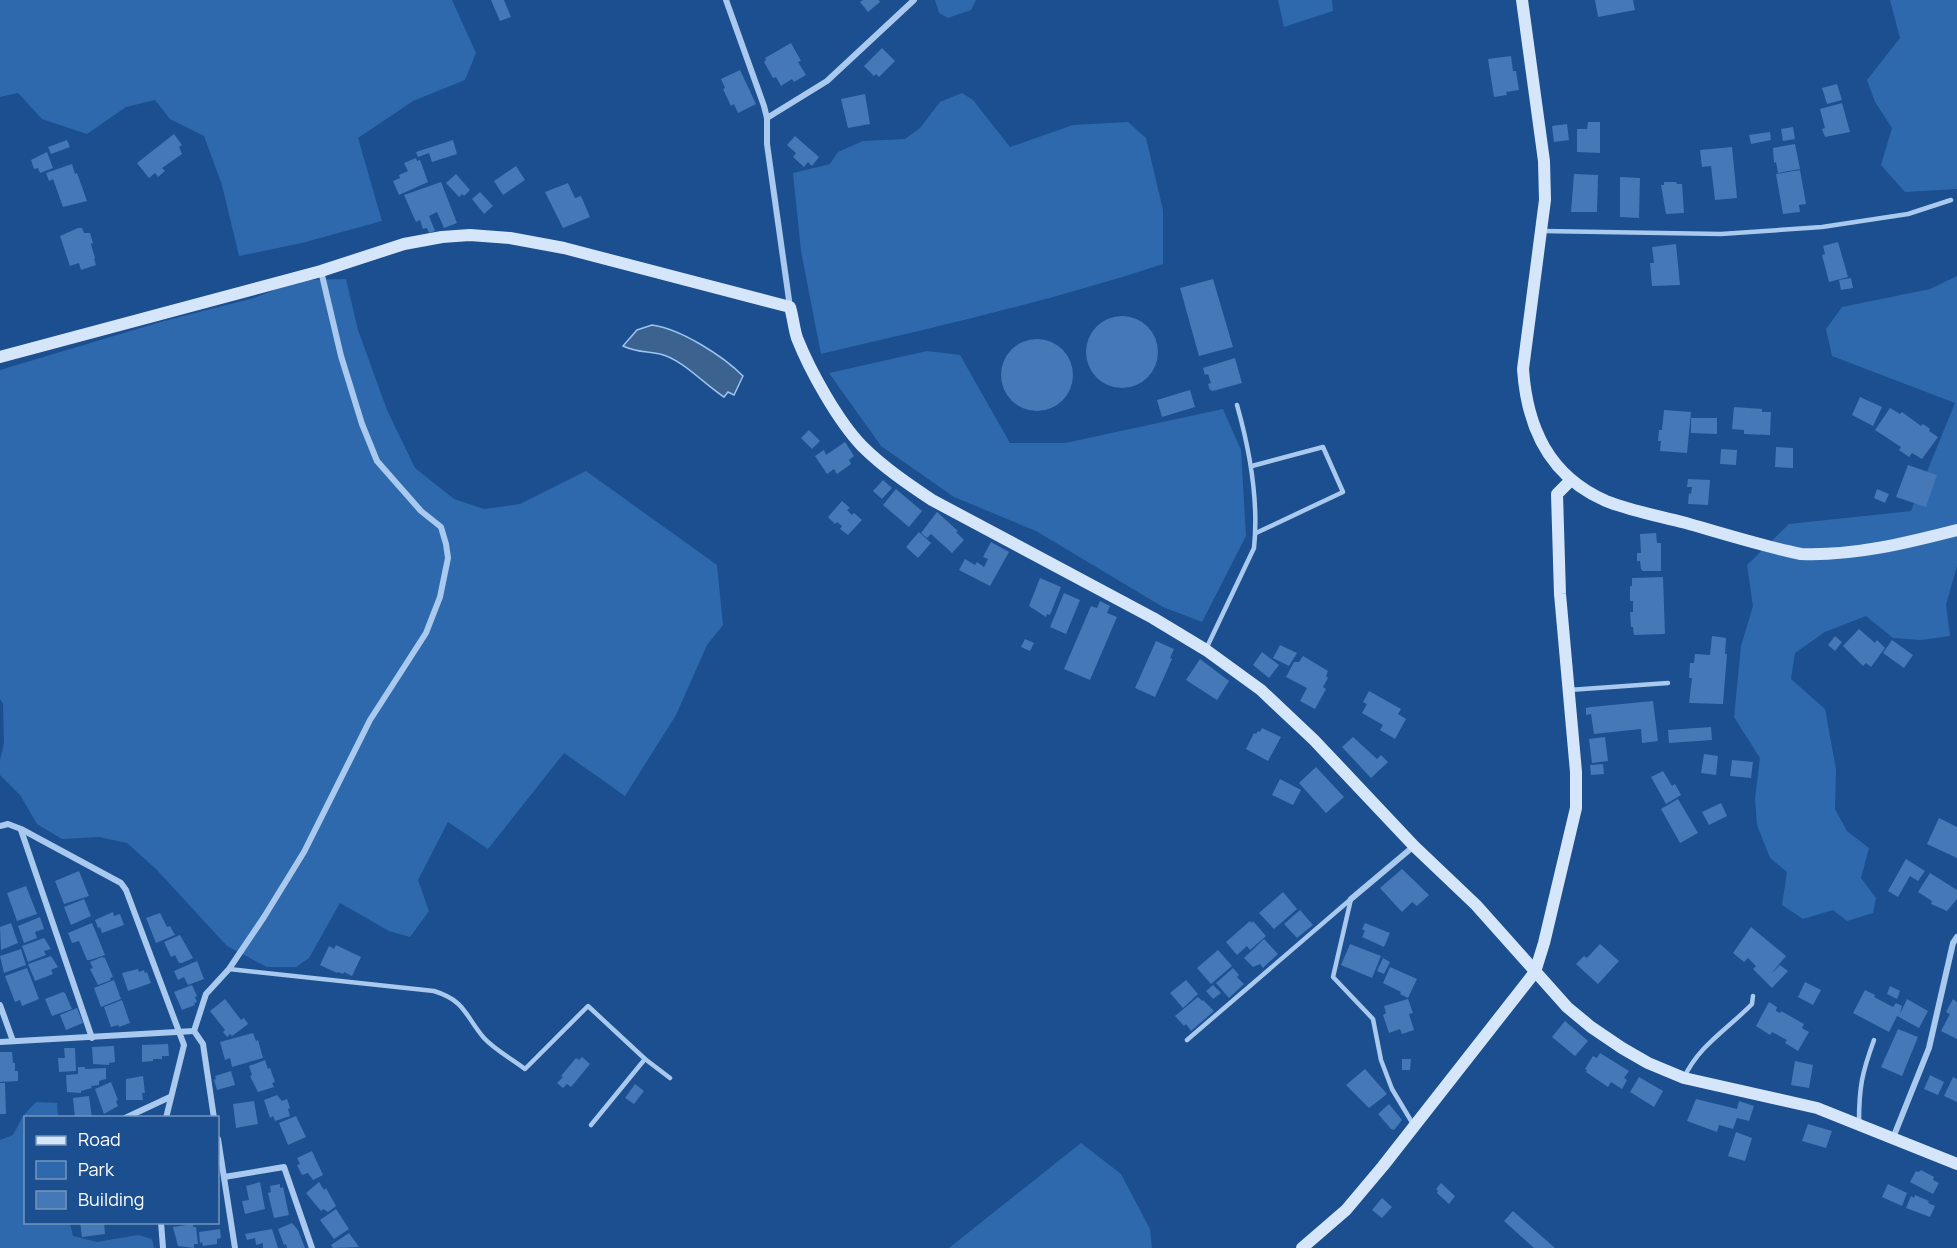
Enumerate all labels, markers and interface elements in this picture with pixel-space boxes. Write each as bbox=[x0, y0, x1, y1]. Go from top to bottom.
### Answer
legend bbox=[24, 1116, 219, 1224]
text: Road bbox=[78, 1127, 121, 1151]
text: Park bbox=[78, 1157, 115, 1181]
text: Building bbox=[78, 1187, 144, 1211]

